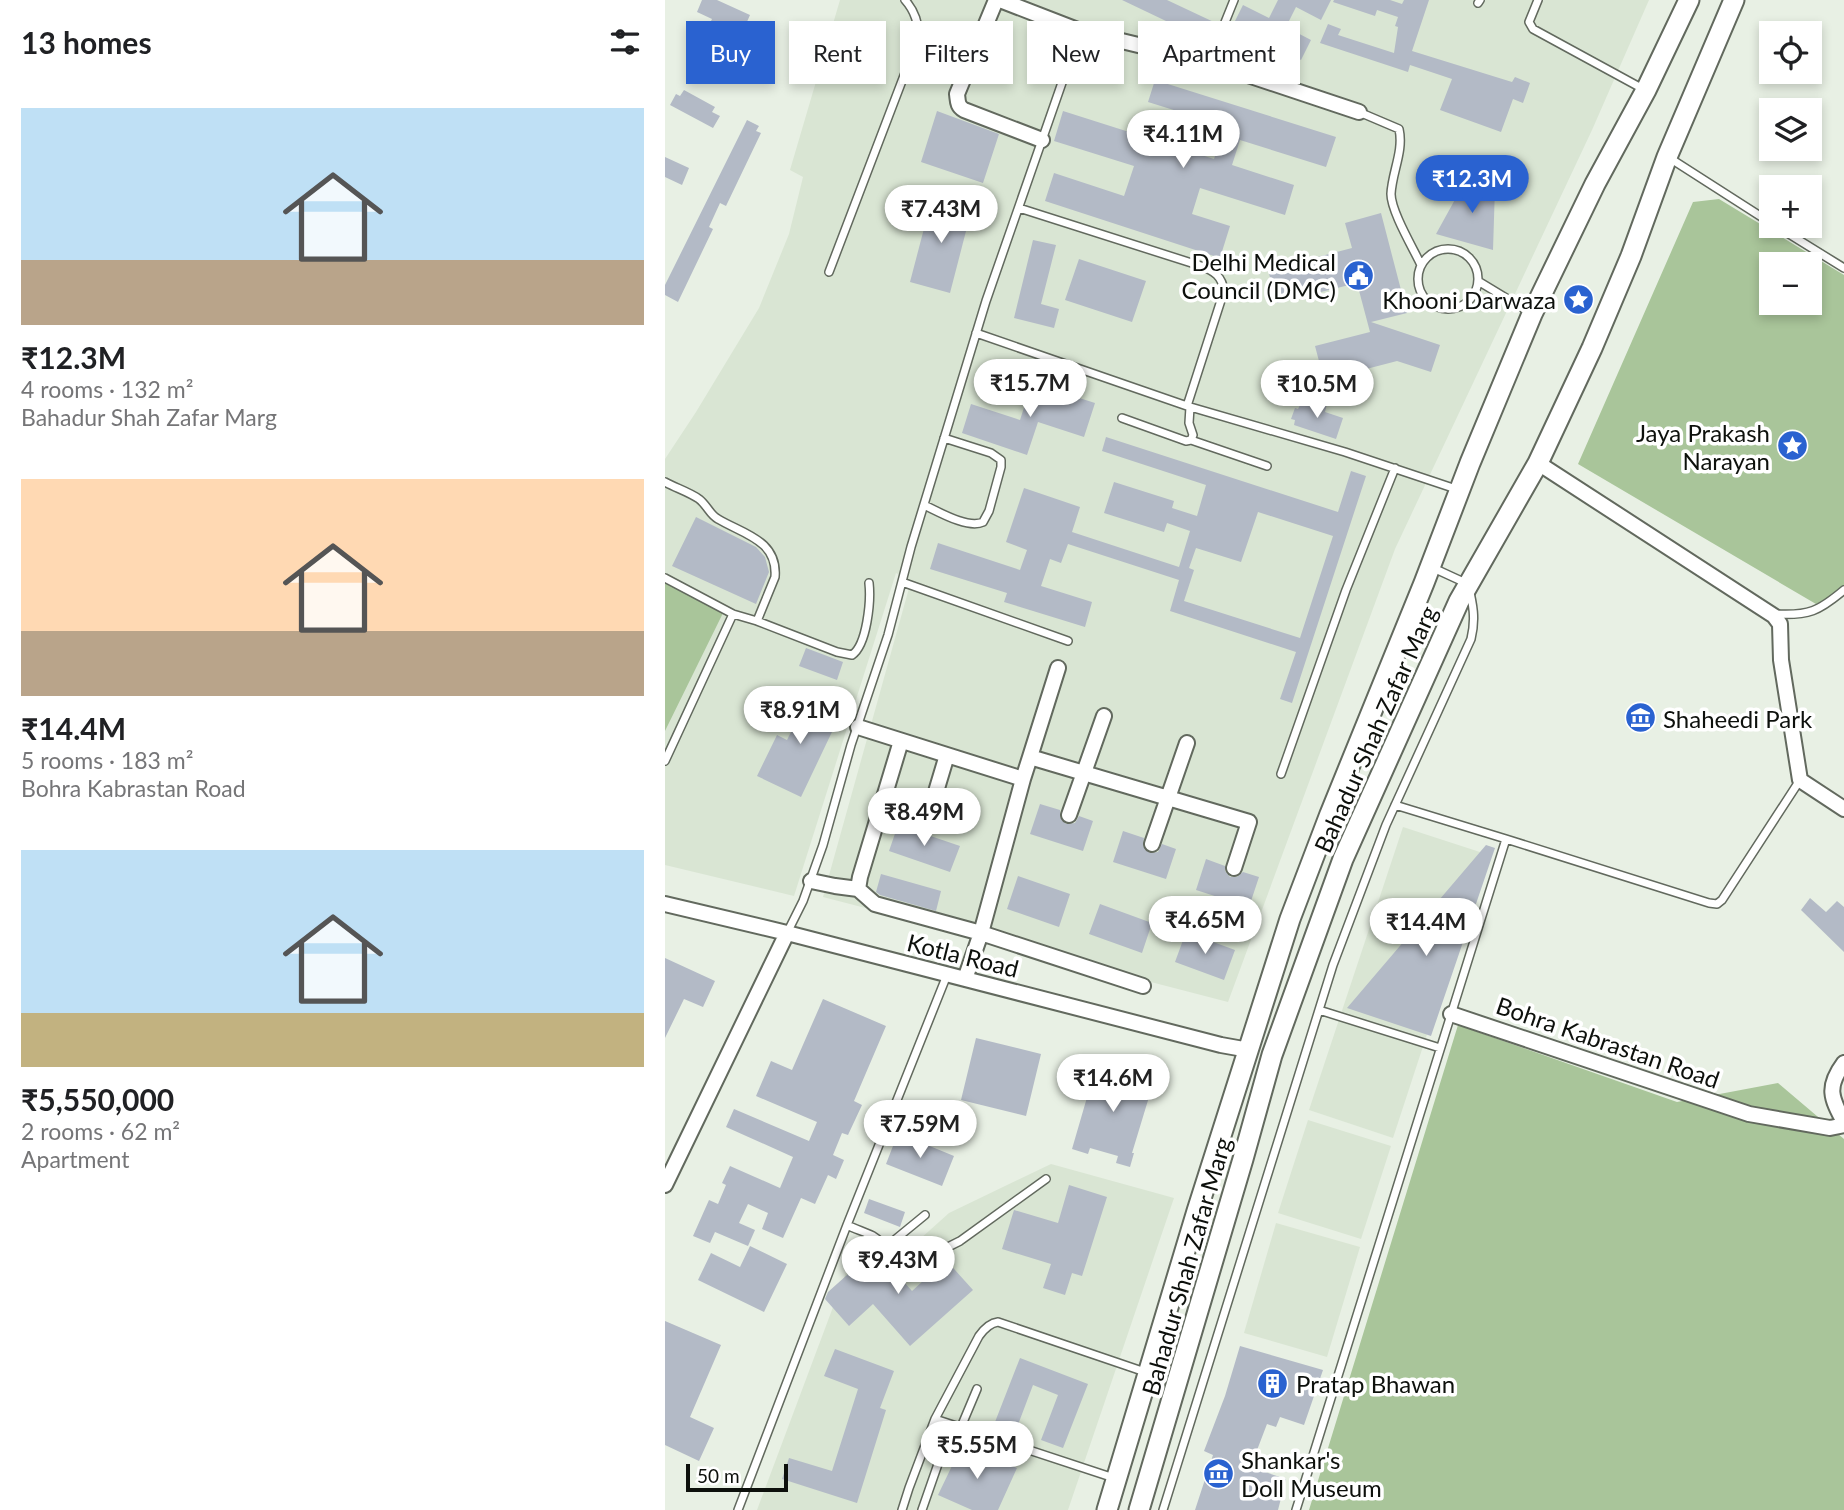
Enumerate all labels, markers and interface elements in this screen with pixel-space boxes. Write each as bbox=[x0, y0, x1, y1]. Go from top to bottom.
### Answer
chip: Buy bbox=[686, 21, 775, 84]
chip: Rent bbox=[789, 21, 886, 84]
chip: Filters bbox=[900, 21, 1013, 84]
chip: New bbox=[1027, 21, 1124, 84]
chip: Apartment bbox=[1138, 21, 1300, 84]
map controls bbox=[1759, 21, 1822, 315]
button: locate bbox=[1759, 21, 1822, 84]
icon: filters bbox=[606, 23, 644, 61]
text: 13 homes bbox=[21, 24, 152, 60]
button: layers bbox=[1759, 98, 1822, 161]
pin: ₹4.11M bbox=[1126, 110, 1240, 170]
text: ₹4.11M bbox=[1143, 119, 1223, 147]
icon: home bbox=[270, 154, 396, 280]
pin: ₹12.3M bbox=[1415, 156, 1529, 215]
text: ₹12.3M bbox=[1432, 164, 1512, 192]
button: + bbox=[1759, 175, 1822, 238]
pin: ₹7.43M bbox=[884, 186, 998, 245]
text: ₹7.43M bbox=[901, 194, 981, 222]
place label: Delhi Medical Council (DMC) bbox=[1181, 247, 1336, 304]
button: − bbox=[1759, 252, 1822, 315]
public building icon: Delhi Medical Council (DMC) bbox=[1342, 258, 1376, 292]
place icon: Khooni Darwaza bbox=[1562, 282, 1596, 316]
place label: Khooni Darwaza bbox=[1382, 285, 1556, 314]
text: ₹12.3M bbox=[21, 339, 126, 375]
pin: ₹15.7M bbox=[973, 360, 1087, 419]
pin: ₹10.5M bbox=[1260, 360, 1374, 420]
text: ₹15.7M bbox=[990, 368, 1070, 396]
text: ₹10.5M bbox=[1277, 369, 1357, 397]
text: 4 rooms · 132 m² bbox=[21, 375, 193, 403]
text: Bahadur Shah Zafar Marg bbox=[21, 403, 277, 431]
place label: Jaya Prakash Narayan bbox=[1636, 418, 1770, 475]
place icon: Jaya Prakash Narayan bbox=[1776, 429, 1810, 463]
icon: home bbox=[270, 525, 396, 651]
street label: Bahadur Shah Zafar Marg bbox=[1307, 601, 1443, 857]
pin: ₹8.91M bbox=[743, 686, 857, 746]
text: ₹8.91M bbox=[760, 695, 840, 723]
museum icon: Shaheedi Park bbox=[1623, 701, 1657, 735]
place label: Shaheedi Park bbox=[1663, 704, 1813, 733]
text: ₹14.4M bbox=[21, 710, 126, 746]
text: 5 rooms · 183 m² bbox=[21, 746, 193, 774]
text: Bohra Kabrastan Road bbox=[21, 774, 246, 802]
pin: ₹8.49M bbox=[867, 788, 981, 848]
text: ₹8.49M bbox=[884, 797, 964, 825]
icon: home bbox=[270, 896, 396, 1022]
pin: ₹4.65M bbox=[1148, 897, 1262, 956]
pin: ₹14.4M bbox=[1369, 898, 1483, 958]
text: ₹4.65M bbox=[1165, 905, 1245, 933]
text: ₹14.4M bbox=[1386, 907, 1466, 935]
street label: Kotla Road bbox=[904, 927, 1022, 983]
street label: Bohra Kabrastan Road bbox=[1492, 990, 1724, 1094]
pin: ₹14.6M bbox=[1056, 1054, 1170, 1114]
text: ₹14.6M bbox=[1073, 1063, 1153, 1091]
text: ₹5,550,000 bbox=[21, 1081, 174, 1117]
pin: ₹7.59M bbox=[863, 1100, 977, 1160]
text: ₹7.59M bbox=[880, 1109, 960, 1137]
text: 2 rooms · 62 m² bbox=[21, 1117, 180, 1145]
street label: Bahadur Shah Zafar Marg bbox=[1135, 1134, 1237, 1398]
text: Apartment bbox=[21, 1145, 129, 1173]
pin: ₹9.43M bbox=[841, 1236, 955, 1296]
text: ₹9.43M bbox=[858, 1245, 938, 1273]
building icon: Pratap Bhawan bbox=[1256, 1366, 1290, 1400]
place label: Pratap Bhawan bbox=[1296, 1369, 1455, 1398]
pin: ₹5.55M bbox=[920, 1422, 1034, 1481]
text: ₹5.55M bbox=[937, 1430, 1017, 1458]
place label: Shankar's Doll Museum bbox=[1241, 1445, 1382, 1502]
museum icon: Shankar's Doll Museum bbox=[1201, 1456, 1235, 1490]
scale bar bbox=[686, 1461, 787, 1493]
text: 50 m bbox=[697, 1464, 740, 1487]

